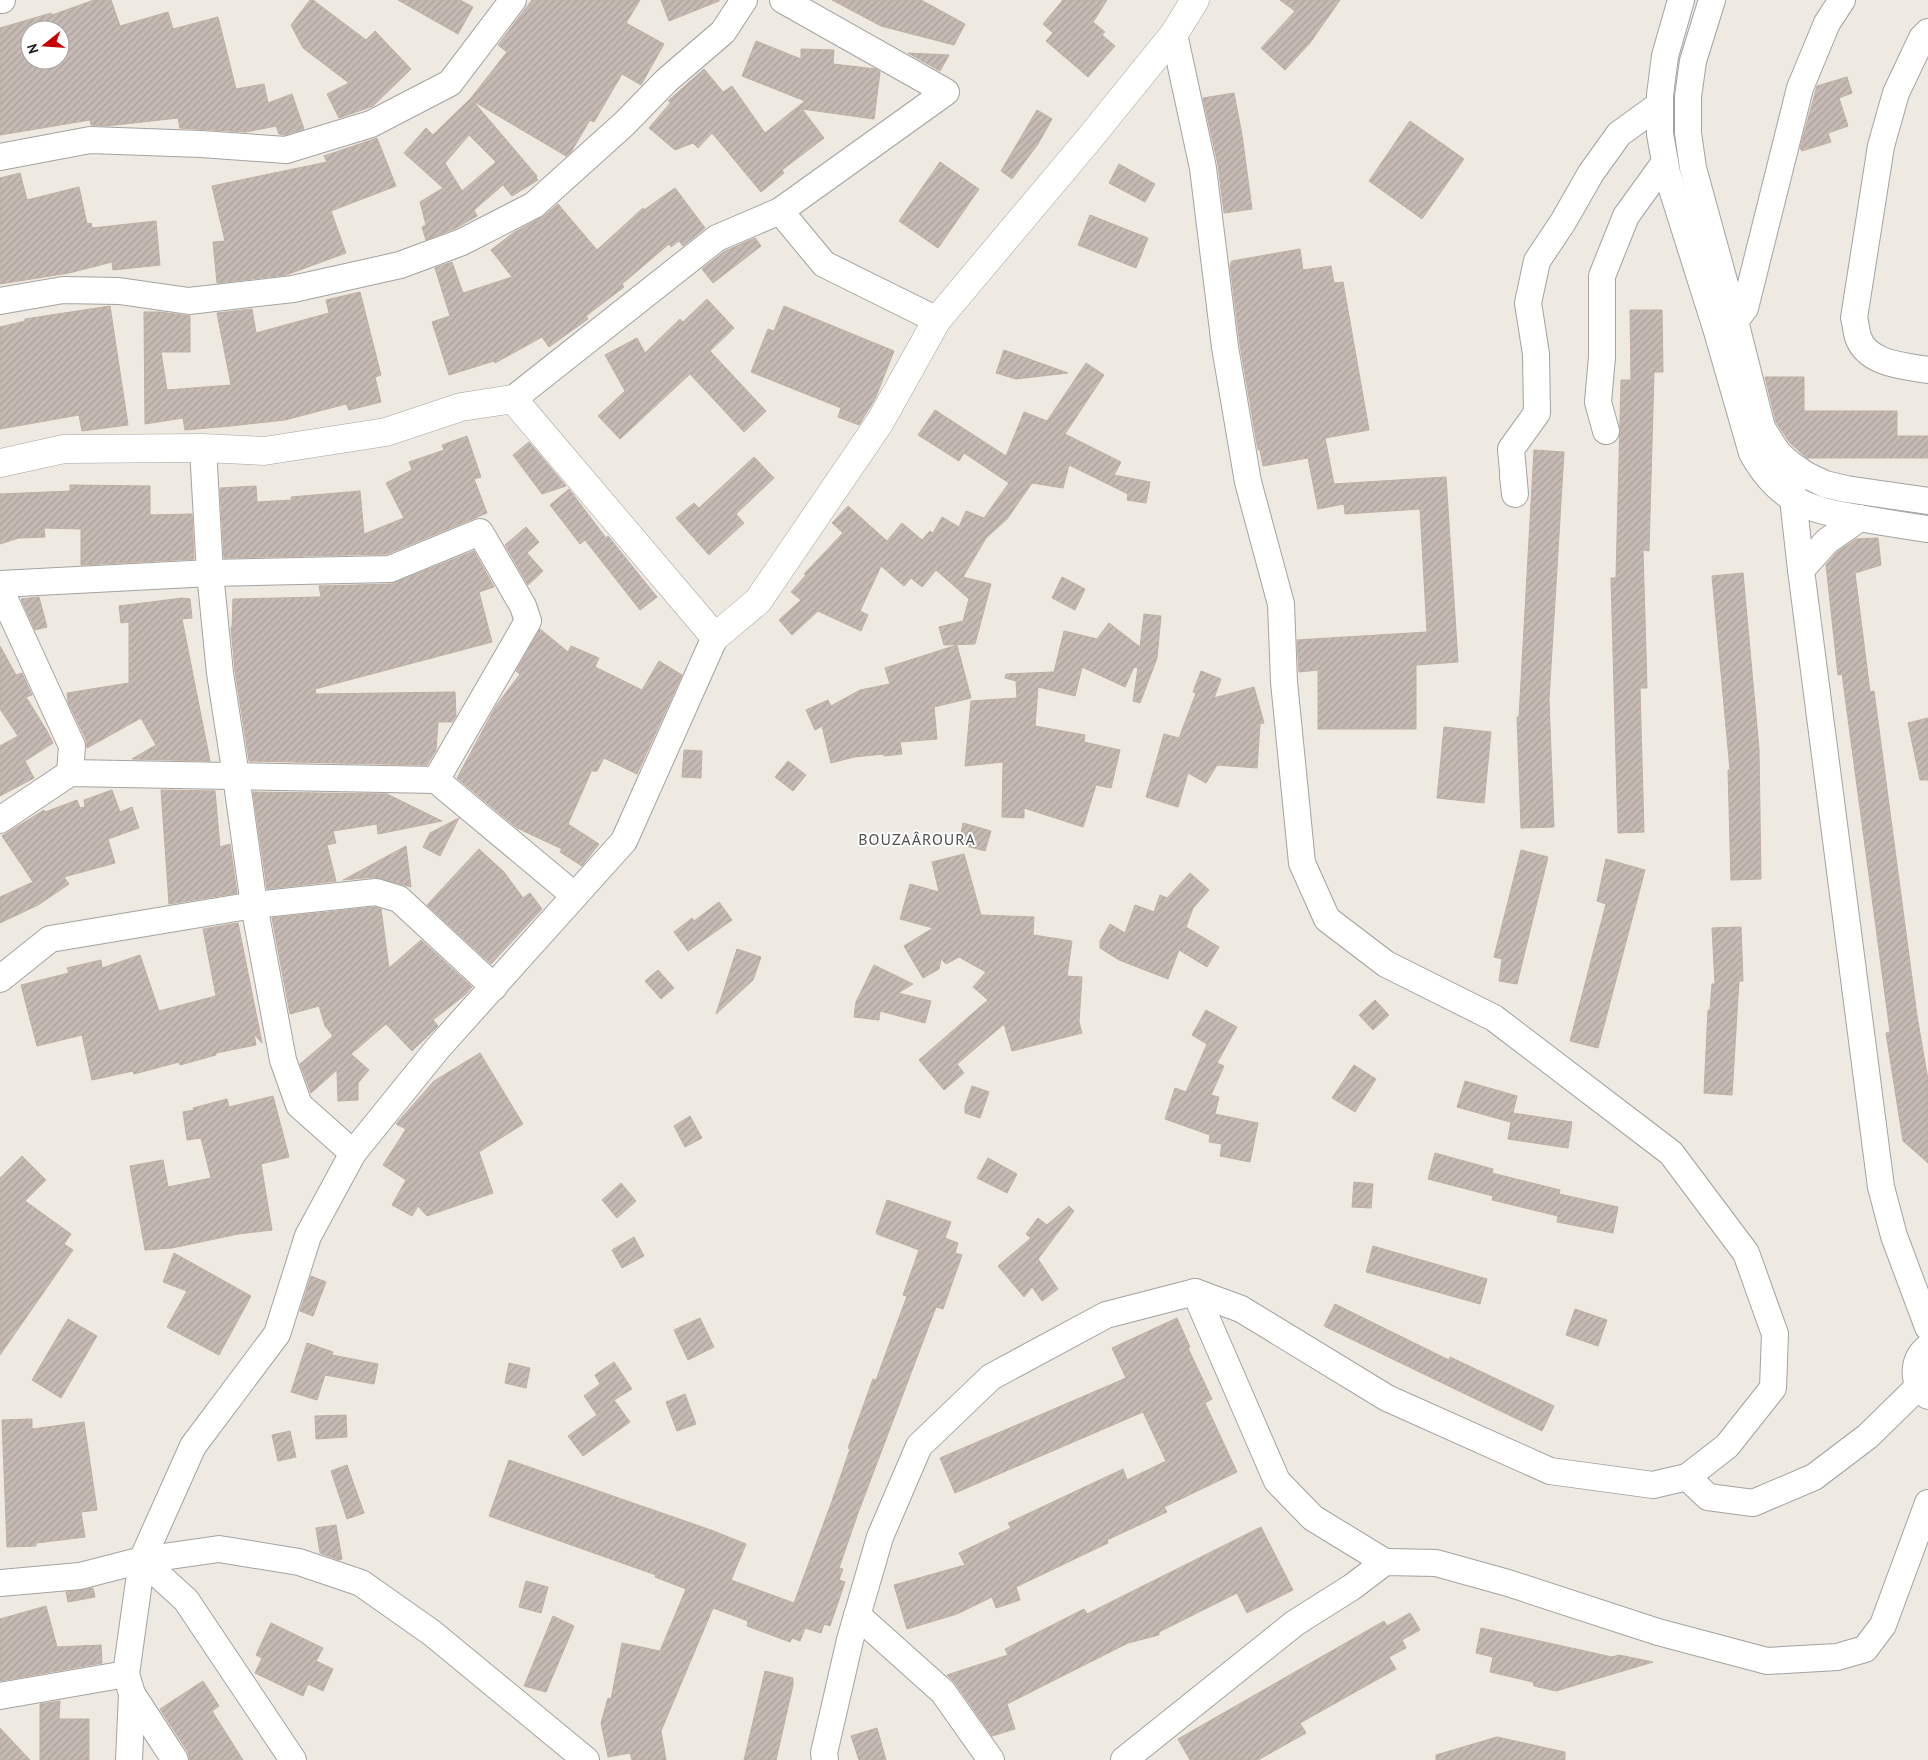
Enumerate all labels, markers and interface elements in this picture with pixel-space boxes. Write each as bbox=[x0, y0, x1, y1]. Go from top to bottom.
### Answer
north arrow bbox=[20, 20, 70, 70]
text: N bbox=[23, 42, 43, 56]
district label: BOUZAÂROURA bbox=[858, 829, 976, 849]

